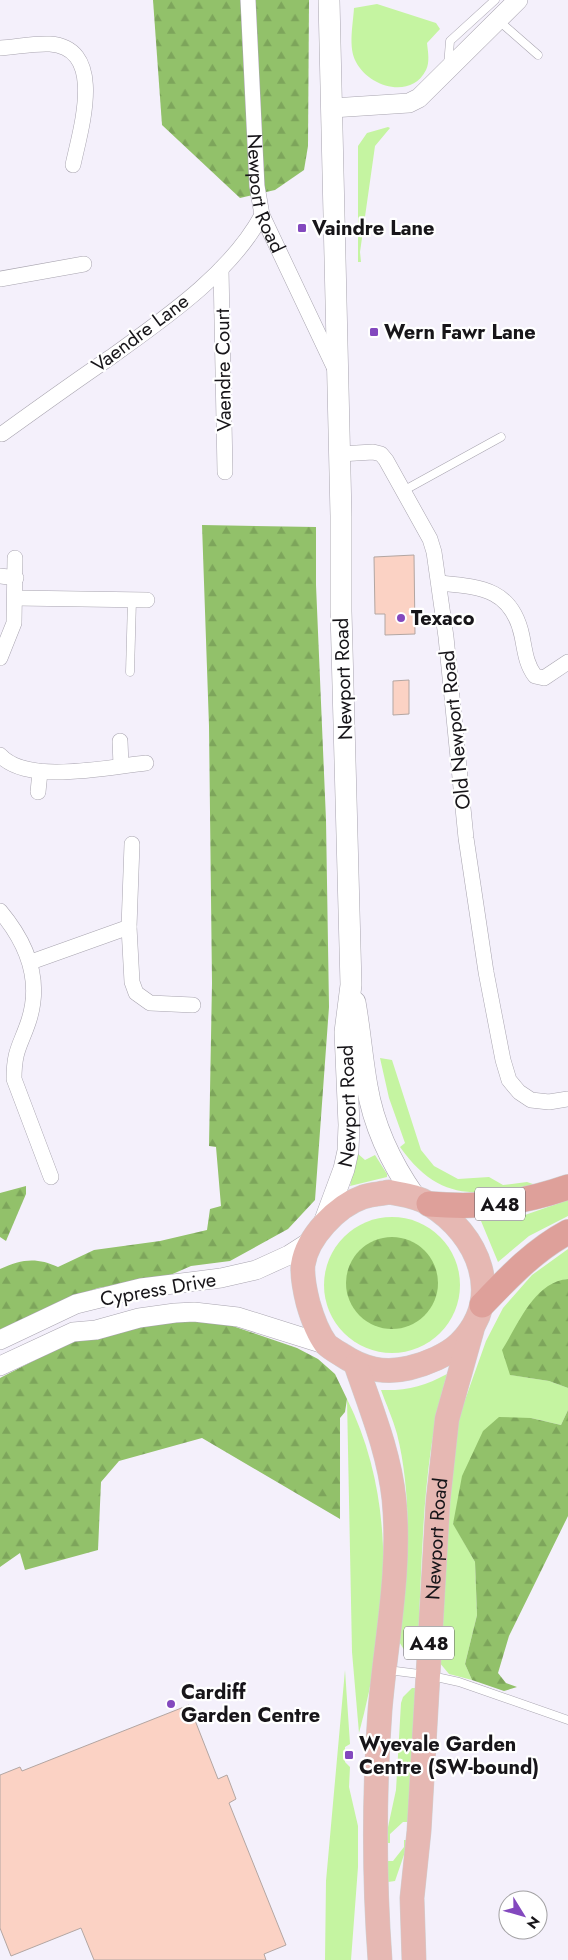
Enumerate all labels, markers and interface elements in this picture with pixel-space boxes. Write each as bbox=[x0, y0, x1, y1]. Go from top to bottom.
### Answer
street label: Newport Road bbox=[239, 133, 292, 258]
place label: Vaindre Lane bbox=[311, 214, 435, 243]
marker: Vaindre Lane bbox=[296, 222, 308, 234]
street label: Vaendre Lane bbox=[86, 287, 195, 380]
street label: Vaendre Court bbox=[208, 308, 239, 432]
place label: Wern Fawr Lane bbox=[384, 318, 536, 347]
marker: Wern Fawr Lane bbox=[368, 326, 380, 338]
place label: Texaco bbox=[411, 604, 475, 633]
marker: Texaco bbox=[395, 612, 407, 624]
street label: Newport Road bbox=[327, 617, 360, 741]
street label: Old Newport Road bbox=[433, 649, 478, 811]
street label: Newport Road bbox=[331, 1044, 364, 1170]
road number: A48 bbox=[475, 1188, 525, 1220]
street label: Cypress Drive bbox=[98, 1265, 218, 1314]
street label: Newport Road bbox=[418, 1476, 455, 1601]
road number: A48 bbox=[404, 1626, 454, 1660]
place label: Cardiff Garden Centre bbox=[181, 1678, 320, 1730]
marker: Cardiff Garden Centre bbox=[165, 1698, 177, 1710]
place label: Wyevale Garden Centre (SW-bound) bbox=[359, 1730, 539, 1782]
marker: Wyevale Garden Centre (SW-bound) bbox=[343, 1749, 355, 1761]
north arrow bbox=[498, 1890, 548, 1940]
text: N bbox=[522, 1912, 545, 1933]

